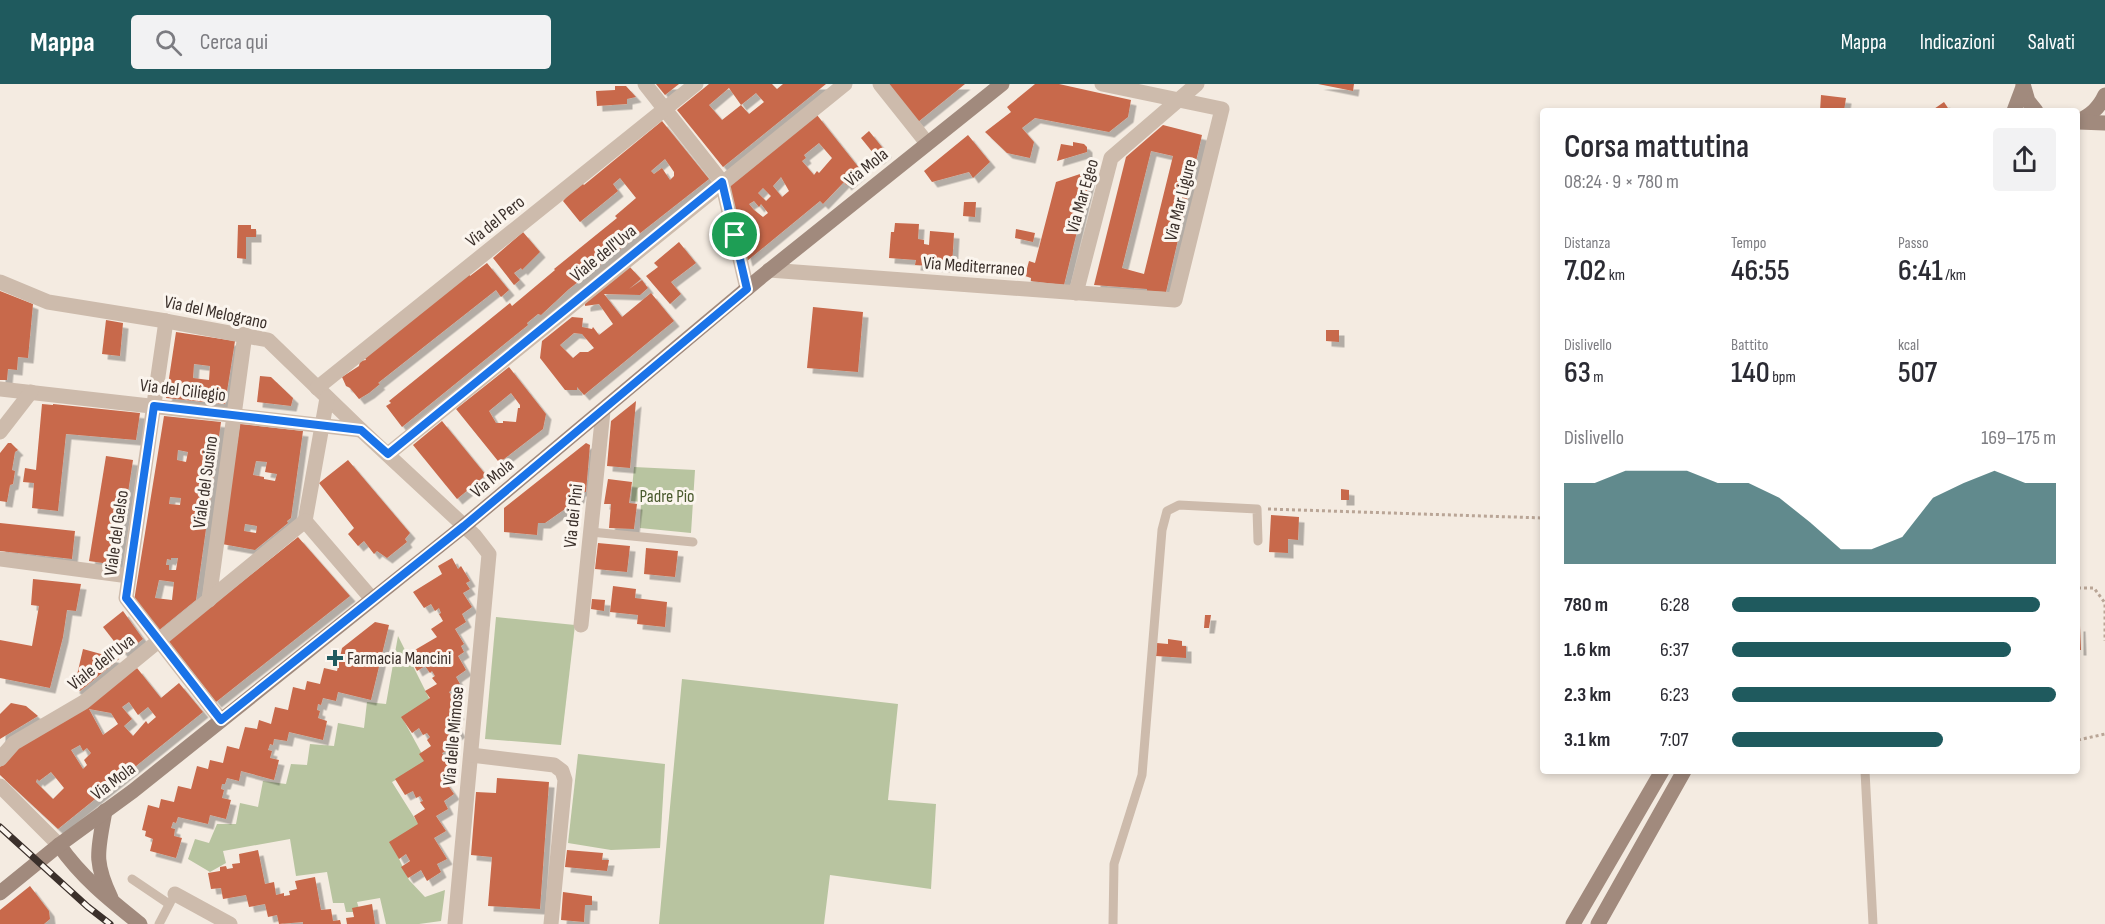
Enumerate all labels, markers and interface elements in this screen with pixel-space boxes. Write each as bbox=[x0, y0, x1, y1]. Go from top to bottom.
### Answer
search box bbox=[131, 15, 551, 69]
text: Mappa bbox=[30, 26, 95, 59]
icon: search bbox=[152, 26, 185, 59]
text: Cerca qui bbox=[200, 29, 268, 56]
text: Mappa bbox=[1841, 30, 1887, 55]
text: Indicazioni bbox=[1920, 30, 1995, 55]
text: Salvati bbox=[2028, 30, 2075, 55]
text: Corsa mattutina bbox=[1564, 127, 1749, 167]
button: share bbox=[1993, 128, 2056, 191]
street label: Via Mola bbox=[840, 144, 892, 191]
street label: Via Mar Egeo bbox=[1062, 157, 1103, 236]
street label: Via Mar Ligure bbox=[1160, 157, 1201, 243]
text: 08:24 · 9 × 780 m bbox=[1564, 170, 1679, 194]
street label: Via del Pero bbox=[462, 191, 529, 251]
pin bbox=[709, 209, 760, 260]
icon: arrive bbox=[718, 218, 751, 251]
street label: Viale dell'Uva bbox=[566, 220, 641, 286]
text: Distanza bbox=[1564, 234, 1610, 253]
text: Tempo bbox=[1731, 234, 1766, 253]
text: Passo bbox=[1898, 234, 1929, 253]
street label: Via Mediterraneo bbox=[922, 252, 1026, 281]
text: 7.02 bbox=[1564, 253, 1606, 289]
text: 46:55 bbox=[1731, 253, 1790, 289]
text: 6:41 bbox=[1898, 253, 1943, 289]
text: km bbox=[1606, 266, 1625, 285]
text: /km bbox=[1943, 266, 1966, 285]
street label: Via del Melograno bbox=[162, 291, 269, 334]
text: Dislivello bbox=[1564, 336, 1612, 355]
text: Battito bbox=[1731, 336, 1768, 355]
text: kcal bbox=[1898, 336, 1919, 355]
text: 63 bbox=[1564, 355, 1591, 391]
text: 140 bbox=[1731, 355, 1770, 391]
text: 507 bbox=[1898, 355, 1937, 391]
text: m bbox=[1591, 368, 1604, 387]
text: bpm bbox=[1770, 368, 1796, 387]
street label: Via del Ciliegio bbox=[139, 375, 227, 406]
text: Dislivello bbox=[1564, 426, 1624, 450]
text: 169–175 m bbox=[1981, 426, 2056, 450]
street label: Viale del Susino bbox=[189, 435, 222, 530]
street label: Via Mola bbox=[467, 454, 518, 502]
street label: Via dei Pini bbox=[560, 483, 587, 549]
park label: Padre Pio bbox=[639, 486, 695, 507]
street label: Viale del Gelso bbox=[100, 489, 133, 577]
text: 780 m bbox=[1564, 593, 1608, 617]
text: 6:28 bbox=[1660, 593, 1690, 617]
street label: Viale dell'Uva bbox=[64, 630, 139, 695]
text: 1.6 km bbox=[1564, 638, 1611, 662]
text: 6:37 bbox=[1660, 638, 1689, 662]
place label: Farmacia Mancini bbox=[347, 648, 451, 669]
marker: Farmacia Mancini bbox=[328, 651, 342, 665]
text: 2.3 km bbox=[1564, 683, 1611, 707]
text: 6:23 bbox=[1660, 683, 1689, 707]
street label: Via delle Mimose bbox=[439, 686, 468, 787]
text: 3.1 km bbox=[1564, 728, 1610, 752]
text: 7:07 bbox=[1660, 728, 1689, 752]
street label: Via Mola bbox=[87, 758, 140, 805]

